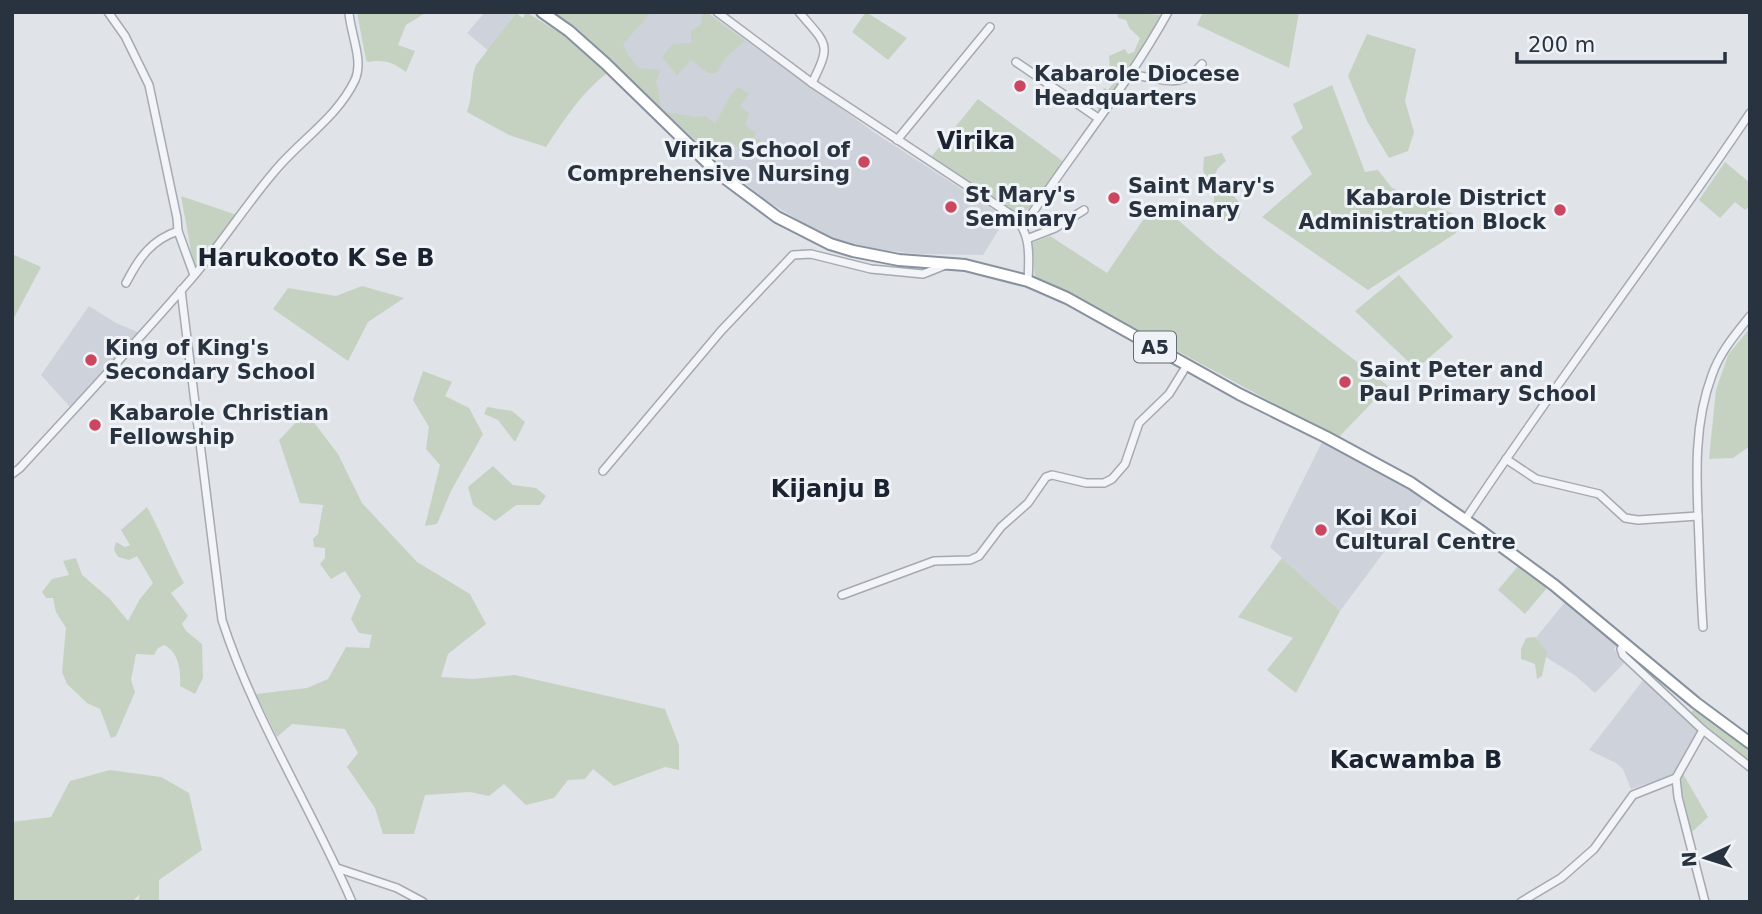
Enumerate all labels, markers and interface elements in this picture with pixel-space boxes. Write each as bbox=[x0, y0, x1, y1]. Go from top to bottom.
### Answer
scale bar bbox=[1517, 21, 1725, 65]
text: 200 m bbox=[1528, 33, 1595, 57]
place label: Kabarole Diocese Headquarters bbox=[1034, 62, 1240, 110]
marker: Kabarole Diocese Headquarters bbox=[1012, 78, 1028, 94]
district label: Virika bbox=[937, 127, 1015, 155]
place label: Virika School of Comprehensive Nursing bbox=[567, 138, 851, 186]
marker: Virika School of Comprehensive Nursing bbox=[856, 154, 872, 170]
place label: Saint Mary's Seminary bbox=[1128, 174, 1275, 222]
place label: St Mary's Seminary bbox=[965, 183, 1077, 231]
place label: Kabarole District Administration Block bbox=[1298, 186, 1547, 234]
marker: Saint Mary's Seminary bbox=[1106, 190, 1122, 206]
marker: St Mary's Seminary bbox=[943, 199, 959, 215]
marker: Kabarole District Administration Block bbox=[1552, 202, 1568, 218]
district label: Harukooto K Se B bbox=[198, 244, 434, 272]
road number: A5 bbox=[1134, 332, 1176, 362]
place label: King of King's Secondary School bbox=[105, 336, 315, 384]
marker: King of King's Secondary School bbox=[83, 352, 99, 368]
place label: Saint Peter and Paul Primary School bbox=[1359, 358, 1596, 406]
marker: Saint Peter and Paul Primary School bbox=[1337, 374, 1353, 390]
place label: Kabarole Christian Fellowship bbox=[109, 401, 329, 449]
marker: Kabarole Christian Fellowship bbox=[87, 417, 103, 433]
district label: Kijanju B bbox=[771, 475, 891, 503]
place label: Koi Koi Cultural Centre bbox=[1335, 506, 1516, 554]
marker: Koi Koi Cultural Centre bbox=[1313, 522, 1329, 538]
district label: Kacwamba B bbox=[1330, 746, 1502, 774]
north arrow bbox=[1671, 823, 1741, 893]
text: N bbox=[1678, 850, 1701, 868]

